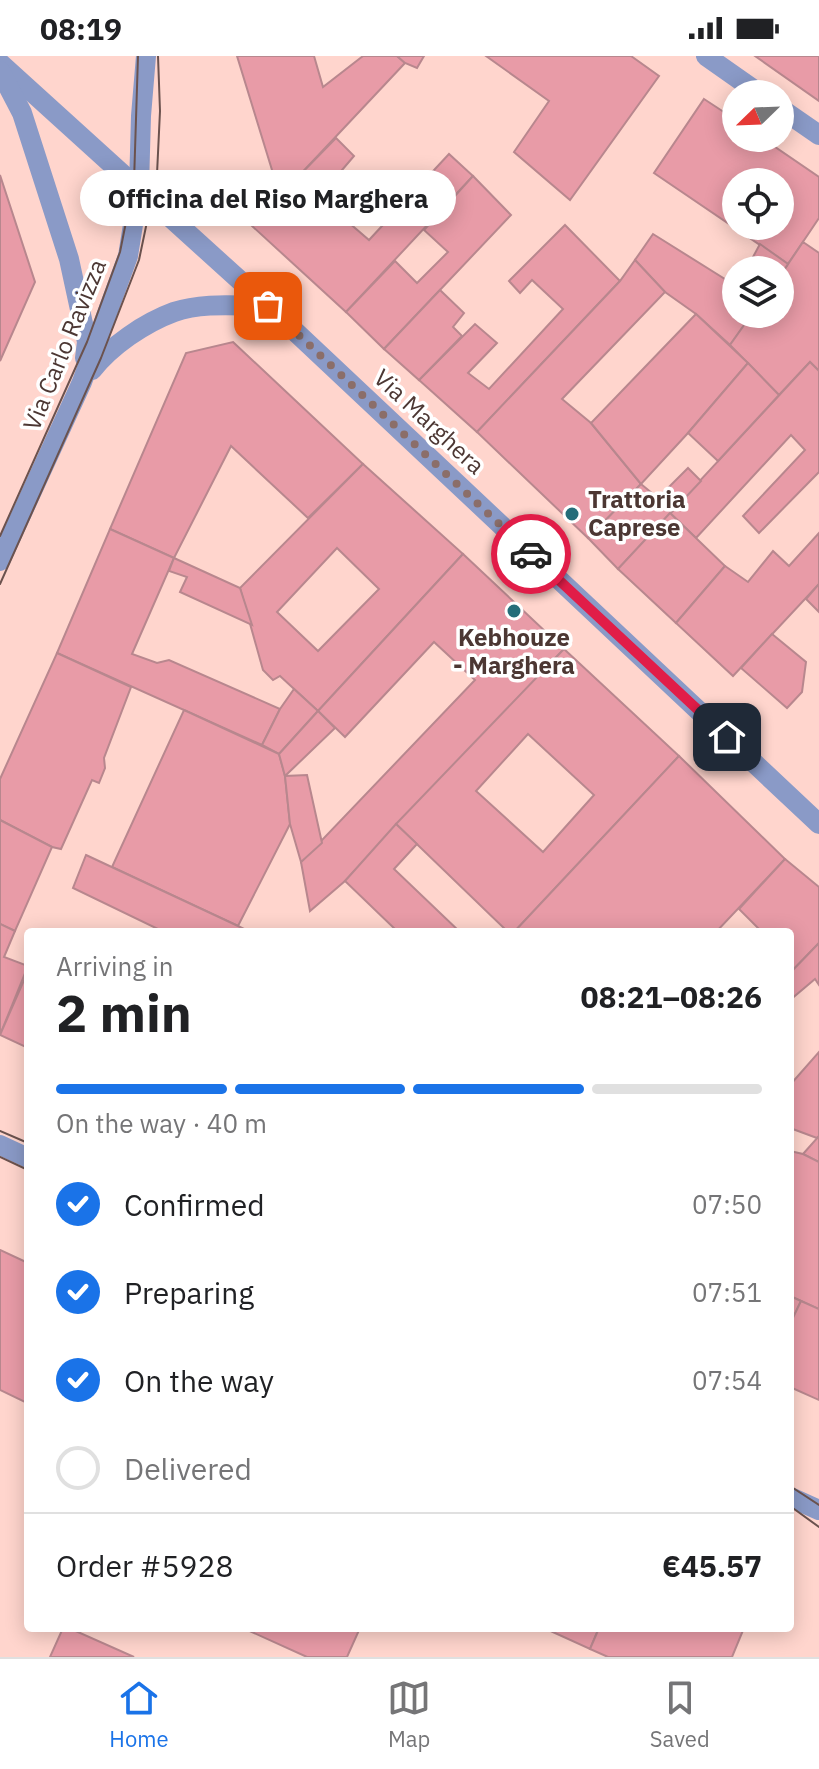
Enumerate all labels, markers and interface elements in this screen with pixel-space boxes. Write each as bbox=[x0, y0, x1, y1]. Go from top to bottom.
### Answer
text: 08:19 bbox=[40, 9, 122, 48]
north arrow bbox=[722, 80, 794, 152]
map controls bbox=[722, 80, 794, 328]
button: locate bbox=[722, 168, 794, 240]
callout: Officina del Riso Marghera bbox=[80, 170, 456, 226]
text: Officina del Riso Marghera bbox=[107, 181, 429, 215]
street label: Via Carlo Ravizza bbox=[15, 254, 113, 435]
button: layers bbox=[722, 256, 794, 328]
pin bbox=[234, 272, 302, 340]
icon: bag bbox=[246, 284, 290, 328]
street label: Via Marghera bbox=[367, 362, 492, 481]
place label: Trattoria Caprese bbox=[588, 483, 686, 543]
marker: Trattoria Caprese bbox=[563, 505, 581, 523]
courier bbox=[491, 514, 571, 594]
icon: car bbox=[509, 532, 553, 576]
marker: Kebhouze - Marghera bbox=[505, 602, 523, 620]
place label: Kebhouze - Marghera bbox=[453, 621, 575, 681]
pin bbox=[693, 703, 761, 771]
icon: home bbox=[705, 715, 749, 759]
text: Arriving in bbox=[56, 949, 173, 983]
text: 08:21–08:26 bbox=[581, 977, 762, 1016]
text: 2 min bbox=[56, 979, 192, 1046]
text: On the way · 40 m bbox=[56, 1106, 267, 1140]
icon: check bbox=[56, 1182, 100, 1226]
text: Confirmed bbox=[124, 1185, 265, 1224]
text: 07:50 bbox=[692, 1187, 762, 1221]
icon: check bbox=[56, 1270, 100, 1314]
text: Preparing bbox=[124, 1273, 254, 1312]
text: 07:51 bbox=[692, 1275, 762, 1309]
icon: check bbox=[56, 1358, 100, 1402]
text: On the way bbox=[124, 1361, 274, 1400]
text: 07:54 bbox=[692, 1363, 762, 1397]
text: Delivered bbox=[124, 1449, 252, 1488]
text: Order #5928 bbox=[56, 1546, 233, 1585]
text: €45.57 bbox=[662, 1546, 762, 1585]
tab: Home bbox=[109, 1676, 169, 1753]
tab: Map bbox=[387, 1676, 431, 1753]
tab: Saved bbox=[650, 1676, 710, 1753]

